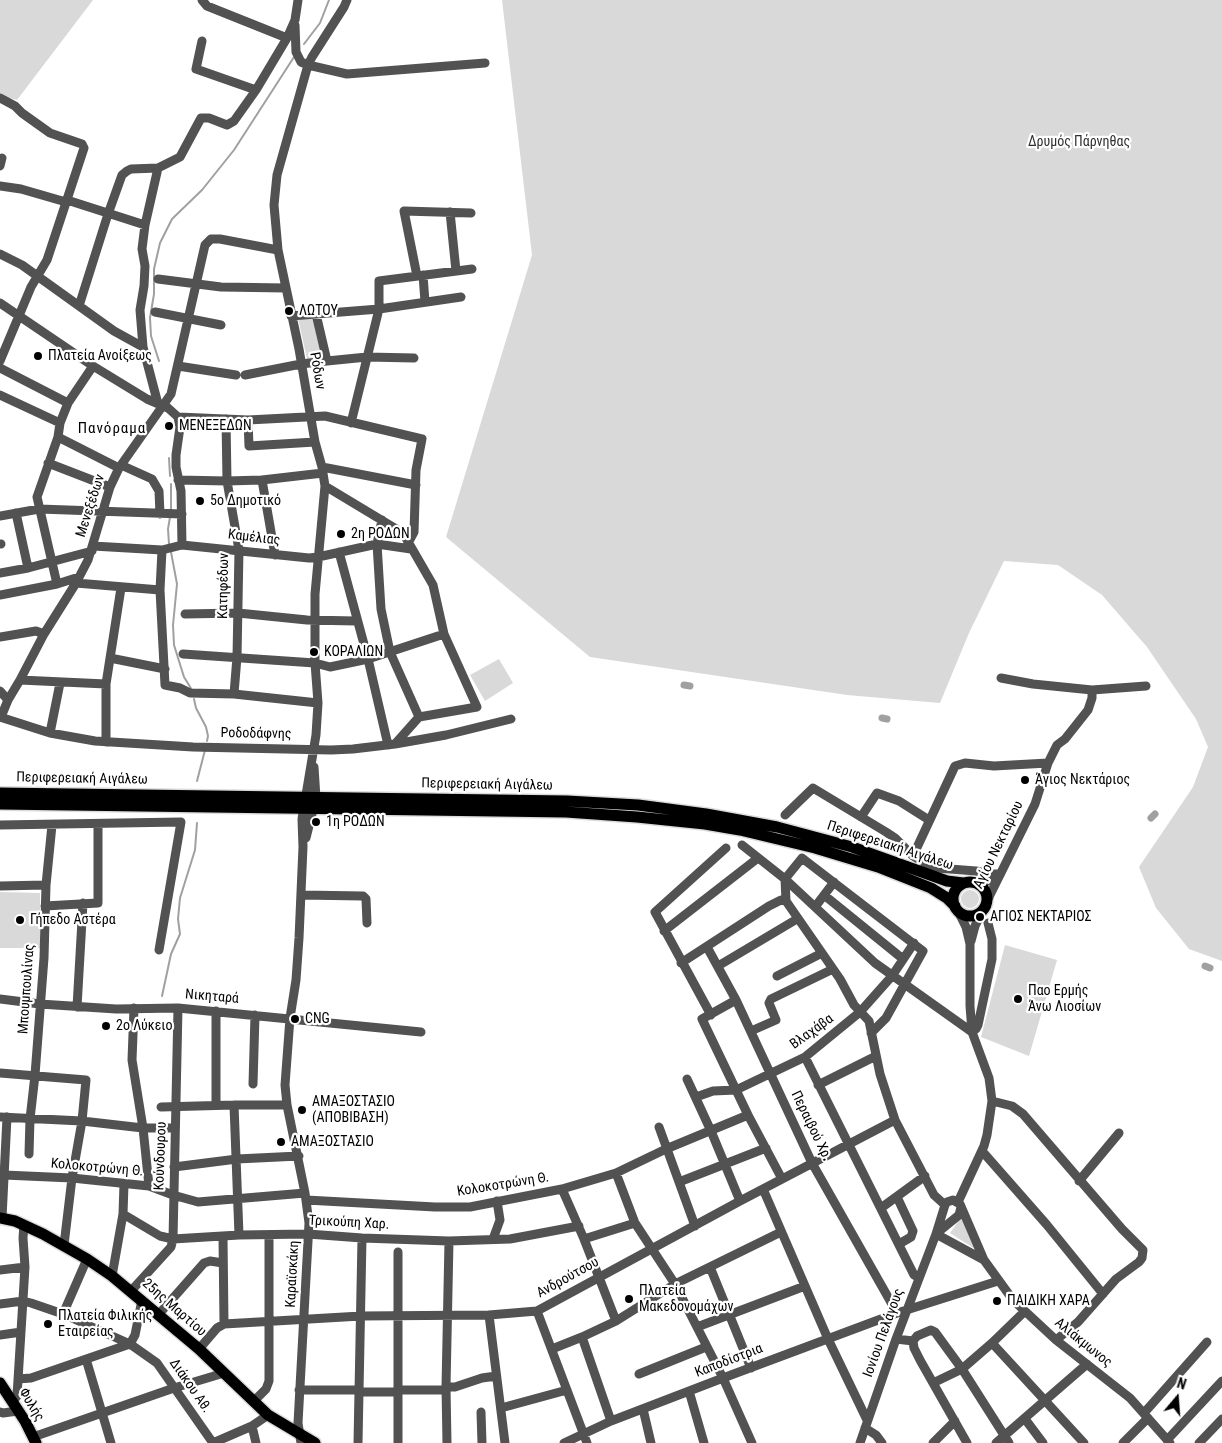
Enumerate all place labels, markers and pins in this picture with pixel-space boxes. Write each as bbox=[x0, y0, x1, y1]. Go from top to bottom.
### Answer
place label: ΛΩΤΟΥ bbox=[299, 303, 338, 319]
marker: ΛΩΤΟΥ bbox=[283, 305, 295, 317]
place label: Πλατεία Ανοίξεως bbox=[48, 348, 152, 364]
marker: Πλατεία Ανοίξεως bbox=[32, 350, 44, 362]
place label: ΜΕΝΕΞΕΔΩΝ bbox=[179, 418, 252, 434]
marker: ΜΕΝΕΞΕΔΩΝ bbox=[163, 420, 175, 432]
place label: 5ο Δημοτικό bbox=[210, 493, 281, 509]
marker: 5ο Δημοτικό bbox=[194, 495, 206, 507]
place label: 2η ΡΟΔΩΝ bbox=[351, 526, 410, 542]
marker: 2η ΡΟΔΩΝ bbox=[335, 528, 347, 540]
place label: ΚΟΡΑΛΙΩΝ bbox=[324, 644, 383, 660]
marker: ΚΟΡΑΛΙΩΝ bbox=[308, 646, 320, 658]
place label: Άγιος Νεκτάριος bbox=[1035, 772, 1130, 788]
marker: Άγιος Νεκτάριος bbox=[1019, 774, 1031, 786]
place label: 1η ΡΟΔΩΝ bbox=[326, 814, 385, 830]
marker: 1η ΡΟΔΩΝ bbox=[310, 816, 322, 828]
place label: ΑΓΙΟΣ ΝΕΚΤΑΡΙΟΣ bbox=[990, 909, 1092, 925]
marker: ΑΓΙΟΣ ΝΕΚΤΑΡΙΟΣ bbox=[974, 911, 986, 923]
place label: Γήπεδο Αστέρα bbox=[30, 912, 116, 928]
marker: Γήπεδο Αστέρα bbox=[14, 914, 26, 926]
place label: Παο Ερμής Άνω Λιοσίων bbox=[1028, 983, 1101, 1016]
marker: Παο Ερμής Άνω Λιοσίων bbox=[1012, 993, 1024, 1005]
place label: CNG bbox=[305, 1011, 330, 1027]
marker: CNG bbox=[289, 1013, 301, 1025]
place label: 2ο Λύκειο bbox=[116, 1018, 173, 1034]
marker: 2ο Λύκειο bbox=[100, 1020, 112, 1032]
place label: ΑΜΑΞΟΣΤΑΣΙΟ (ΑΠΟΒΙΒΑΣΗ) bbox=[312, 1094, 395, 1126]
marker: ΑΜΑΞΟΣΤΑΣΙΟ (ΑΠΟΒΙΒΑΣΗ) bbox=[296, 1104, 308, 1116]
place label: ΑΜΑΞΟΣΤΑΣΙΟ bbox=[291, 1134, 374, 1150]
marker: ΑΜΑΞΟΣΤΑΣΙΟ bbox=[275, 1136, 287, 1148]
place label: Πλατεία Μακεδονομάχων bbox=[639, 1283, 733, 1315]
marker: Πλατεία Μακεδονομάχων bbox=[623, 1293, 635, 1305]
place label: ΠΑΙΔΙΚΗ ΧΑΡΑ bbox=[1007, 1293, 1090, 1309]
marker: ΠΑΙΔΙΚΗ ΧΑΡΑ bbox=[991, 1295, 1003, 1307]
place label: Πλατεία Φιλικής Εταιρείας bbox=[58, 1308, 152, 1340]
marker: Πλατεία Φιλικής Εταιρείας bbox=[42, 1318, 54, 1330]

